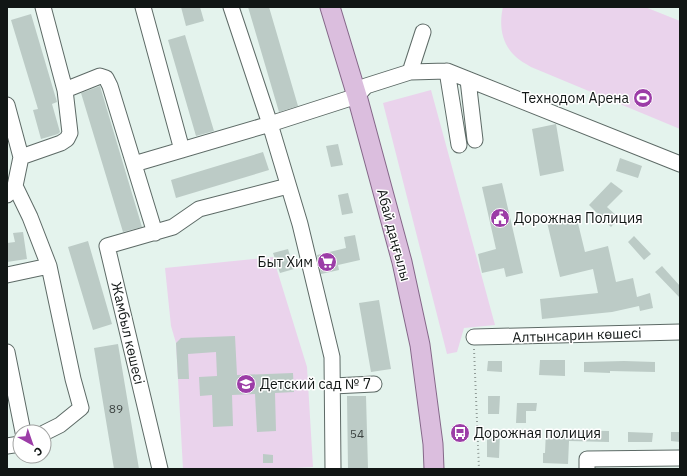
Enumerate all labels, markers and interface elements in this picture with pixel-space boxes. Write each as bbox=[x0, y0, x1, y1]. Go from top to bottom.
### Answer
sports icon: Технодом Арена bbox=[632, 87, 654, 109]
place label: Технодом Арена bbox=[522, 89, 630, 107]
street label: Абай даңғылы bbox=[373, 187, 415, 283]
public building icon: Дорожная Полиция bbox=[489, 207, 511, 229]
place label: Дорожная Полиция bbox=[514, 209, 643, 227]
supermarket icon: Быт Хим bbox=[316, 251, 338, 273]
place label: Быт Хим bbox=[257, 253, 313, 271]
street label: Жамбыл көшесі bbox=[107, 280, 149, 386]
street label: Алтынсарин көшесі bbox=[512, 324, 642, 346]
school or university icon: Детский сад № 7 bbox=[235, 373, 257, 395]
place label: Детский сад № 7 bbox=[260, 375, 371, 393]
house number: 89 bbox=[109, 401, 123, 416]
bus stop icon: Дорожная полиция bbox=[449, 422, 471, 444]
north arrow bbox=[12, 424, 52, 464]
place label: Дорожная полиция bbox=[474, 424, 601, 442]
house number: 54 bbox=[350, 426, 364, 441]
text: С bbox=[31, 444, 46, 459]

